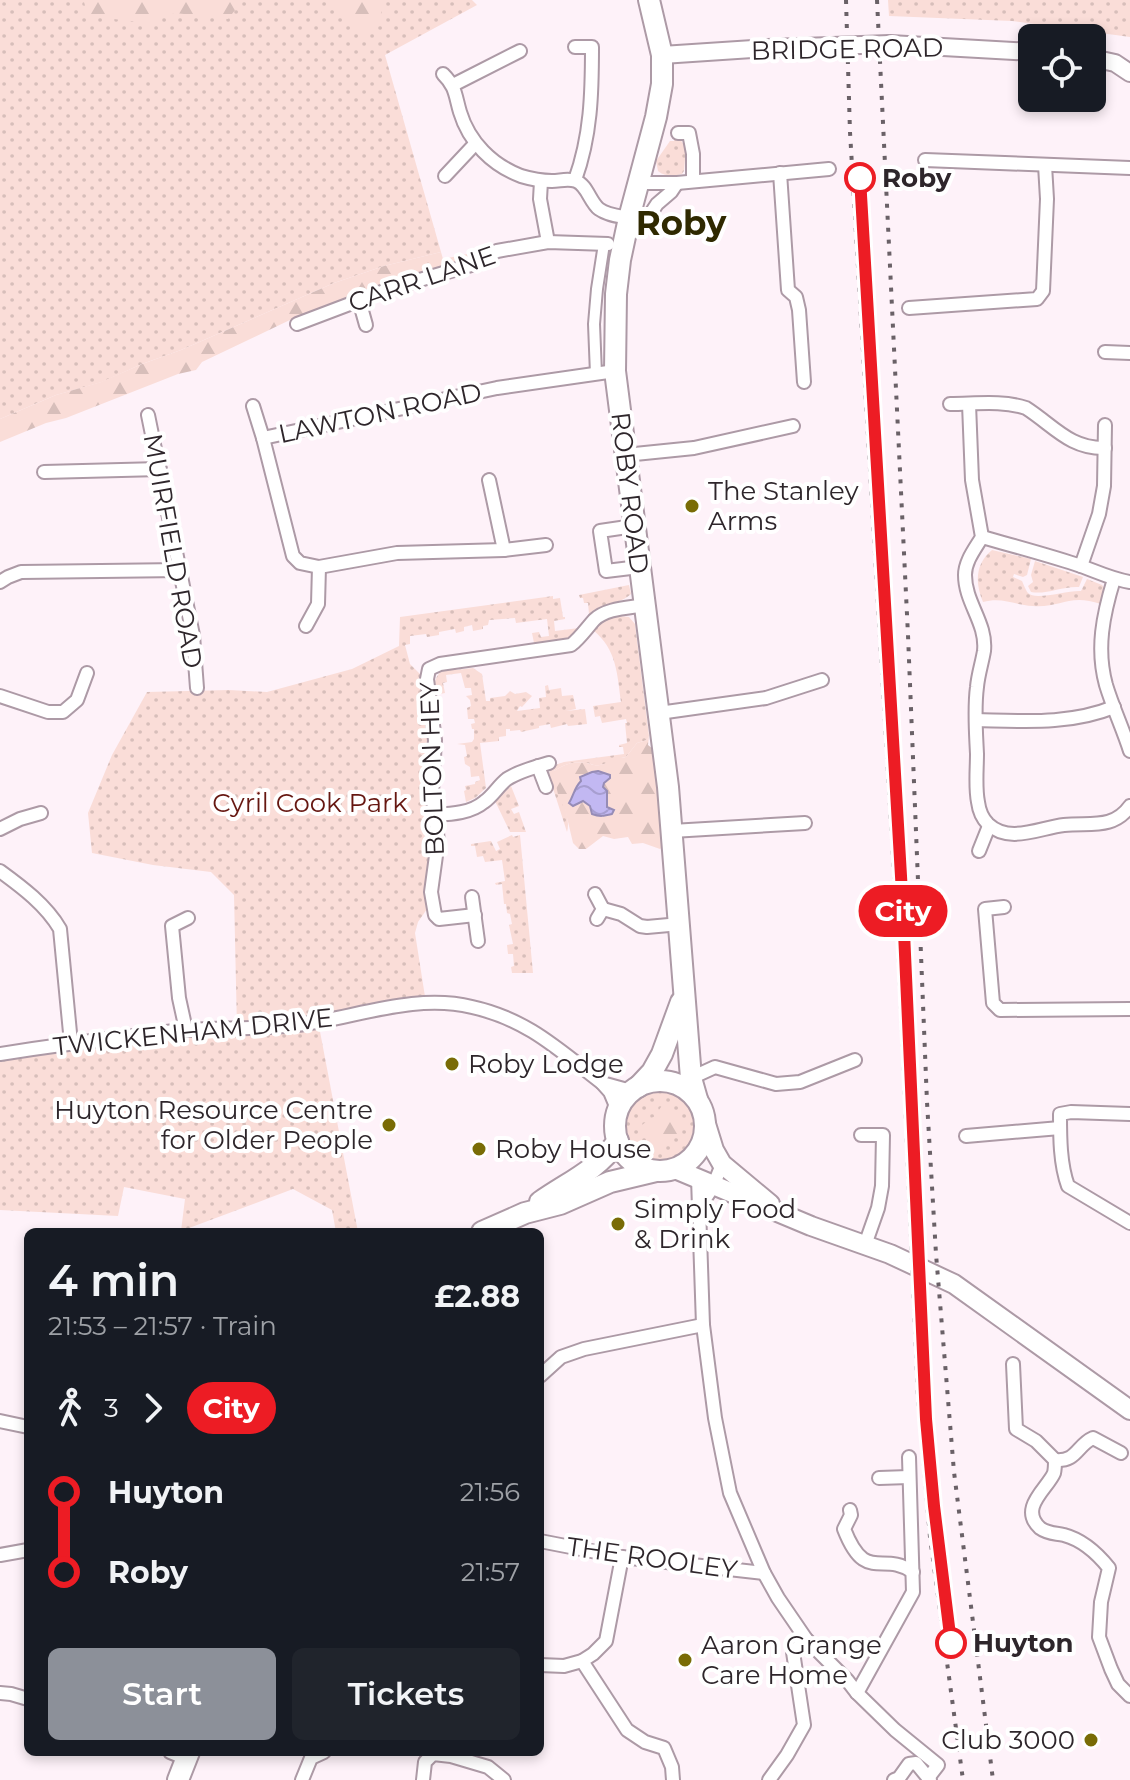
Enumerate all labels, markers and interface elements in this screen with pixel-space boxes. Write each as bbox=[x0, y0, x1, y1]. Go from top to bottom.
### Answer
map controls bbox=[1018, 24, 1106, 112]
button: locate bbox=[1018, 24, 1106, 112]
street label: BRIDGE ROAD bbox=[750, 31, 944, 67]
place label: Roby bbox=[882, 162, 952, 194]
marker: Roby bbox=[845, 163, 875, 193]
district label: Roby bbox=[636, 202, 727, 244]
street label: CARR LANE bbox=[344, 239, 500, 319]
street label: LAWTON ROAD bbox=[276, 376, 484, 450]
street label: ROBY ROAD bbox=[604, 410, 656, 576]
street label: MUIRFIELD ROAD bbox=[137, 431, 209, 671]
place label: The Stanley Arms bbox=[708, 475, 859, 537]
marker: The Stanley Arms bbox=[683, 497, 701, 515]
street label: BOLTON HEY bbox=[413, 681, 451, 856]
park label: Cyril Cook Park bbox=[212, 787, 408, 819]
line badge: City bbox=[847, 885, 959, 937]
text: City bbox=[875, 894, 931, 928]
street label: TWICKENHAM DRIVE bbox=[52, 1001, 334, 1063]
place label: Roby Lodge bbox=[468, 1048, 624, 1080]
marker: Roby Lodge bbox=[443, 1055, 461, 1073]
place label: Huyton Resource Centre for Older People bbox=[54, 1094, 373, 1156]
marker: Huyton Resource Centre for Older People bbox=[380, 1116, 398, 1134]
place label: Roby House bbox=[495, 1133, 652, 1165]
marker: Roby House bbox=[470, 1140, 488, 1158]
place label: Simply Food & Drink bbox=[634, 1193, 796, 1255]
marker: Simply Food & Drink bbox=[609, 1215, 627, 1233]
text: 4 min bbox=[48, 1253, 179, 1307]
text: £2.88 bbox=[435, 1278, 520, 1315]
text: 21:53 – 21:57 · Train bbox=[48, 1310, 277, 1342]
icon: walk bbox=[48, 1386, 92, 1430]
icon: forward bbox=[131, 1386, 175, 1430]
text: City bbox=[203, 1391, 260, 1425]
text: 3 bbox=[104, 1392, 119, 1424]
text: Huyton bbox=[108, 1474, 224, 1511]
text: 21:56 bbox=[460, 1476, 520, 1508]
street label: THE ROOLEY bbox=[565, 1530, 740, 1586]
text: Roby bbox=[108, 1554, 188, 1591]
text: 21:57 bbox=[461, 1556, 520, 1588]
place label: Huyton bbox=[973, 1627, 1073, 1659]
marker: Huyton bbox=[936, 1628, 966, 1658]
place label: Aaron Grange Care Home bbox=[701, 1629, 882, 1691]
button: Start bbox=[48, 1648, 276, 1740]
button: Tickets bbox=[292, 1648, 520, 1740]
marker: Aaron Grange Care Home bbox=[676, 1651, 694, 1669]
place label: Club 3000 bbox=[941, 1724, 1075, 1756]
marker: Club 3000 bbox=[1082, 1731, 1100, 1749]

